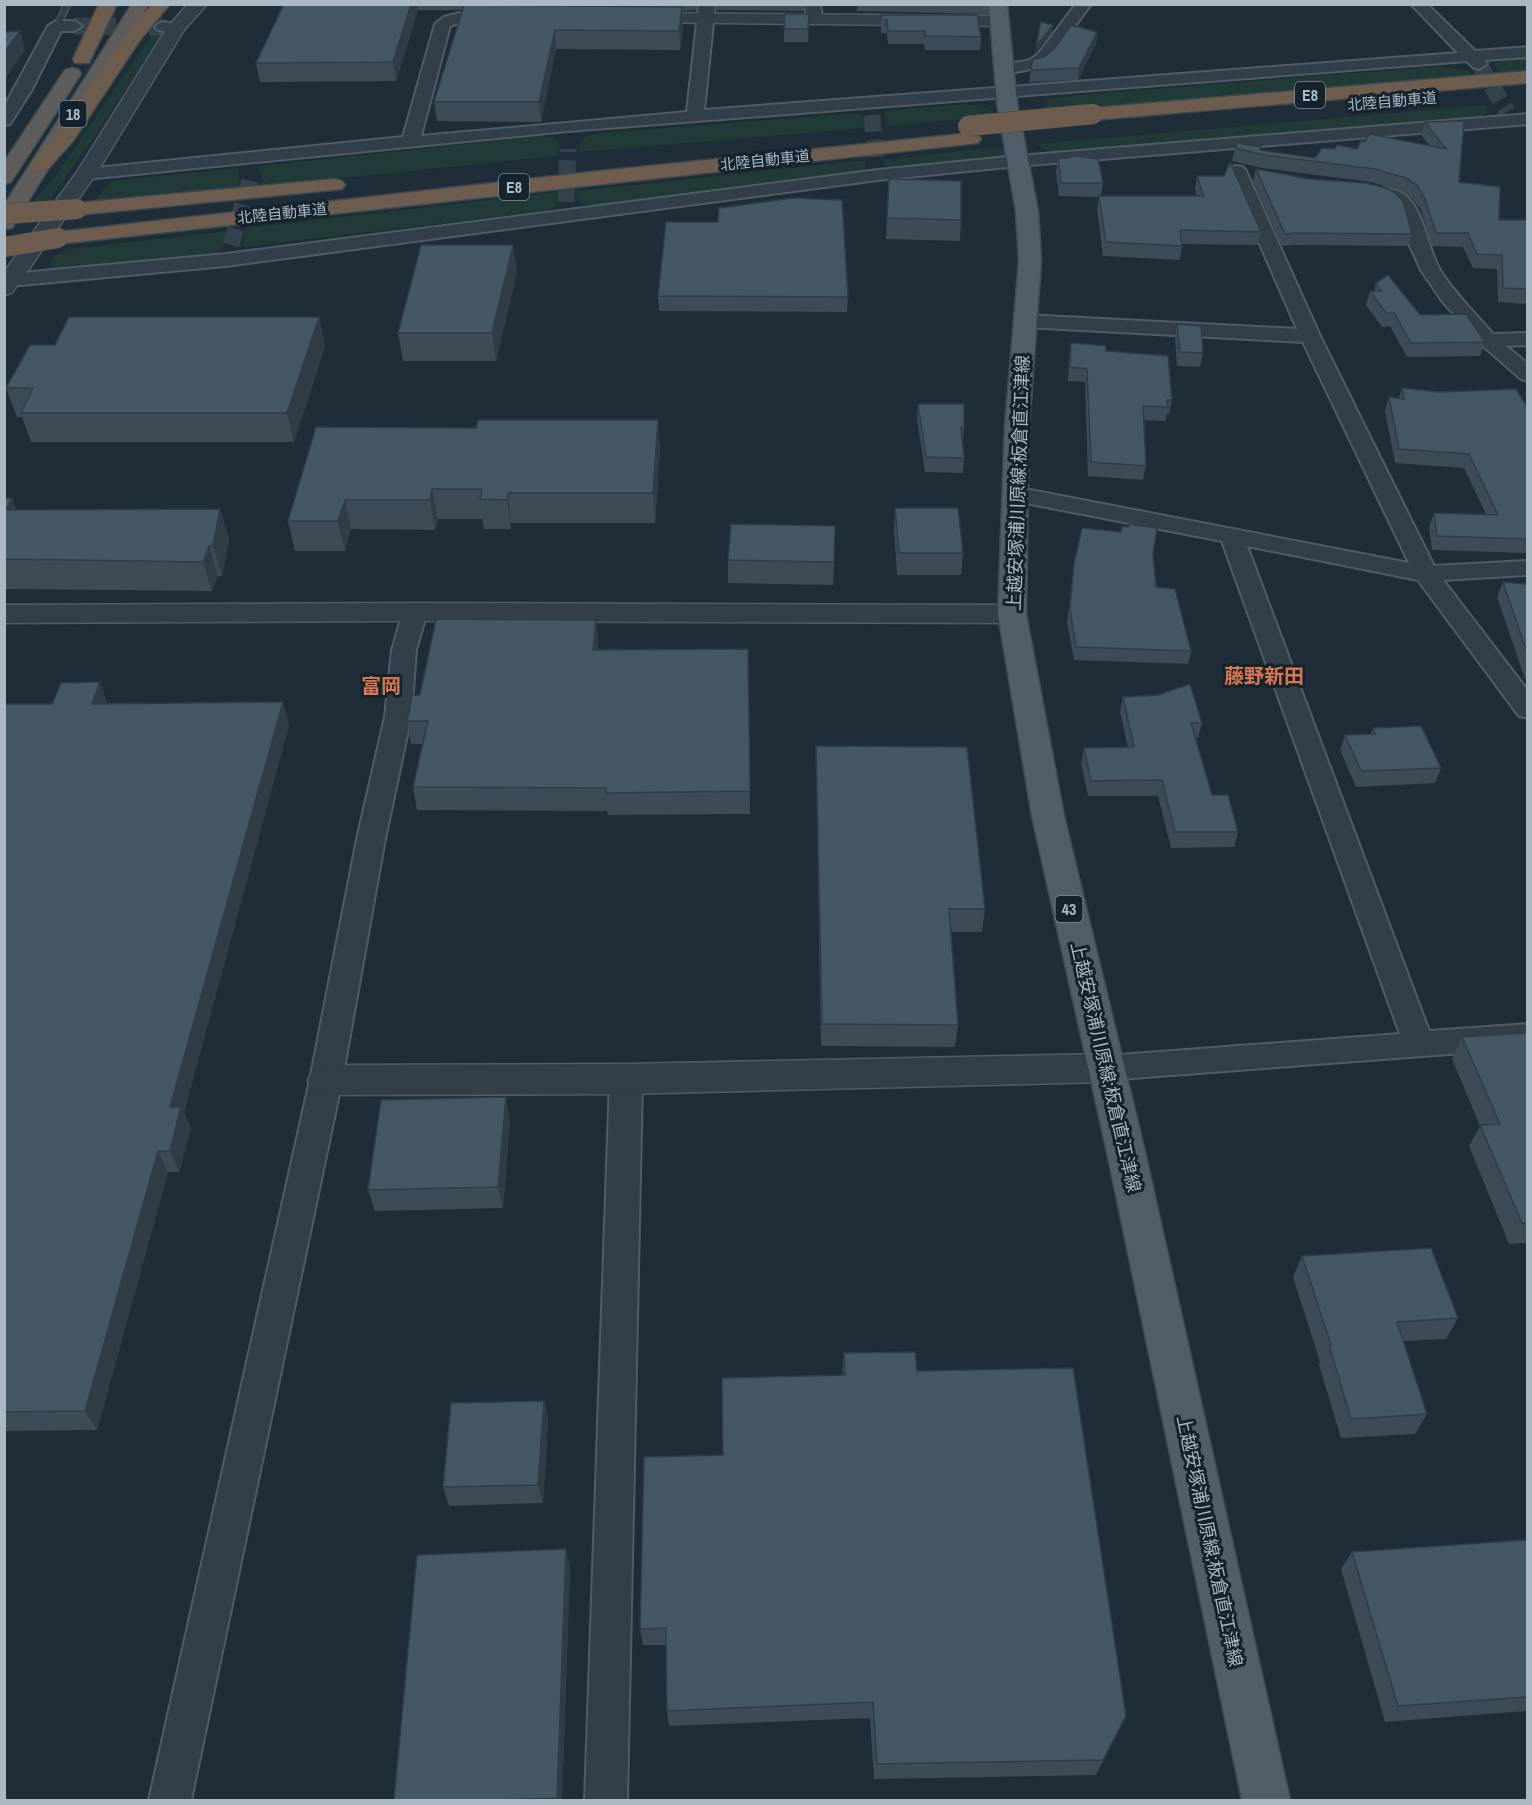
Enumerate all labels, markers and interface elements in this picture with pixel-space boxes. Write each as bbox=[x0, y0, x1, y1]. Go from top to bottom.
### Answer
road number: E8 bbox=[1295, 82, 1325, 108]
street label: 北陸自動車道 bbox=[1346, 87, 1438, 115]
road number: 18 bbox=[60, 101, 86, 127]
street label: 北陸自動車道 bbox=[719, 145, 811, 175]
road number: E8 bbox=[499, 174, 529, 200]
street label: 北陸自動車道 bbox=[236, 198, 328, 228]
street label: 上越安塚浦川原線;板倉直江津線 bbox=[1001, 355, 1035, 611]
district label: 藤野新田 bbox=[1224, 662, 1304, 689]
district label: 富岡 bbox=[361, 672, 401, 699]
road number: 43 bbox=[1056, 896, 1082, 922]
street label: 上越安塚浦川原線;板倉直江津線 bbox=[1065, 939, 1147, 1195]
street label: 上越安塚浦川原線;板倉直江津線 bbox=[1171, 1413, 1249, 1669]

